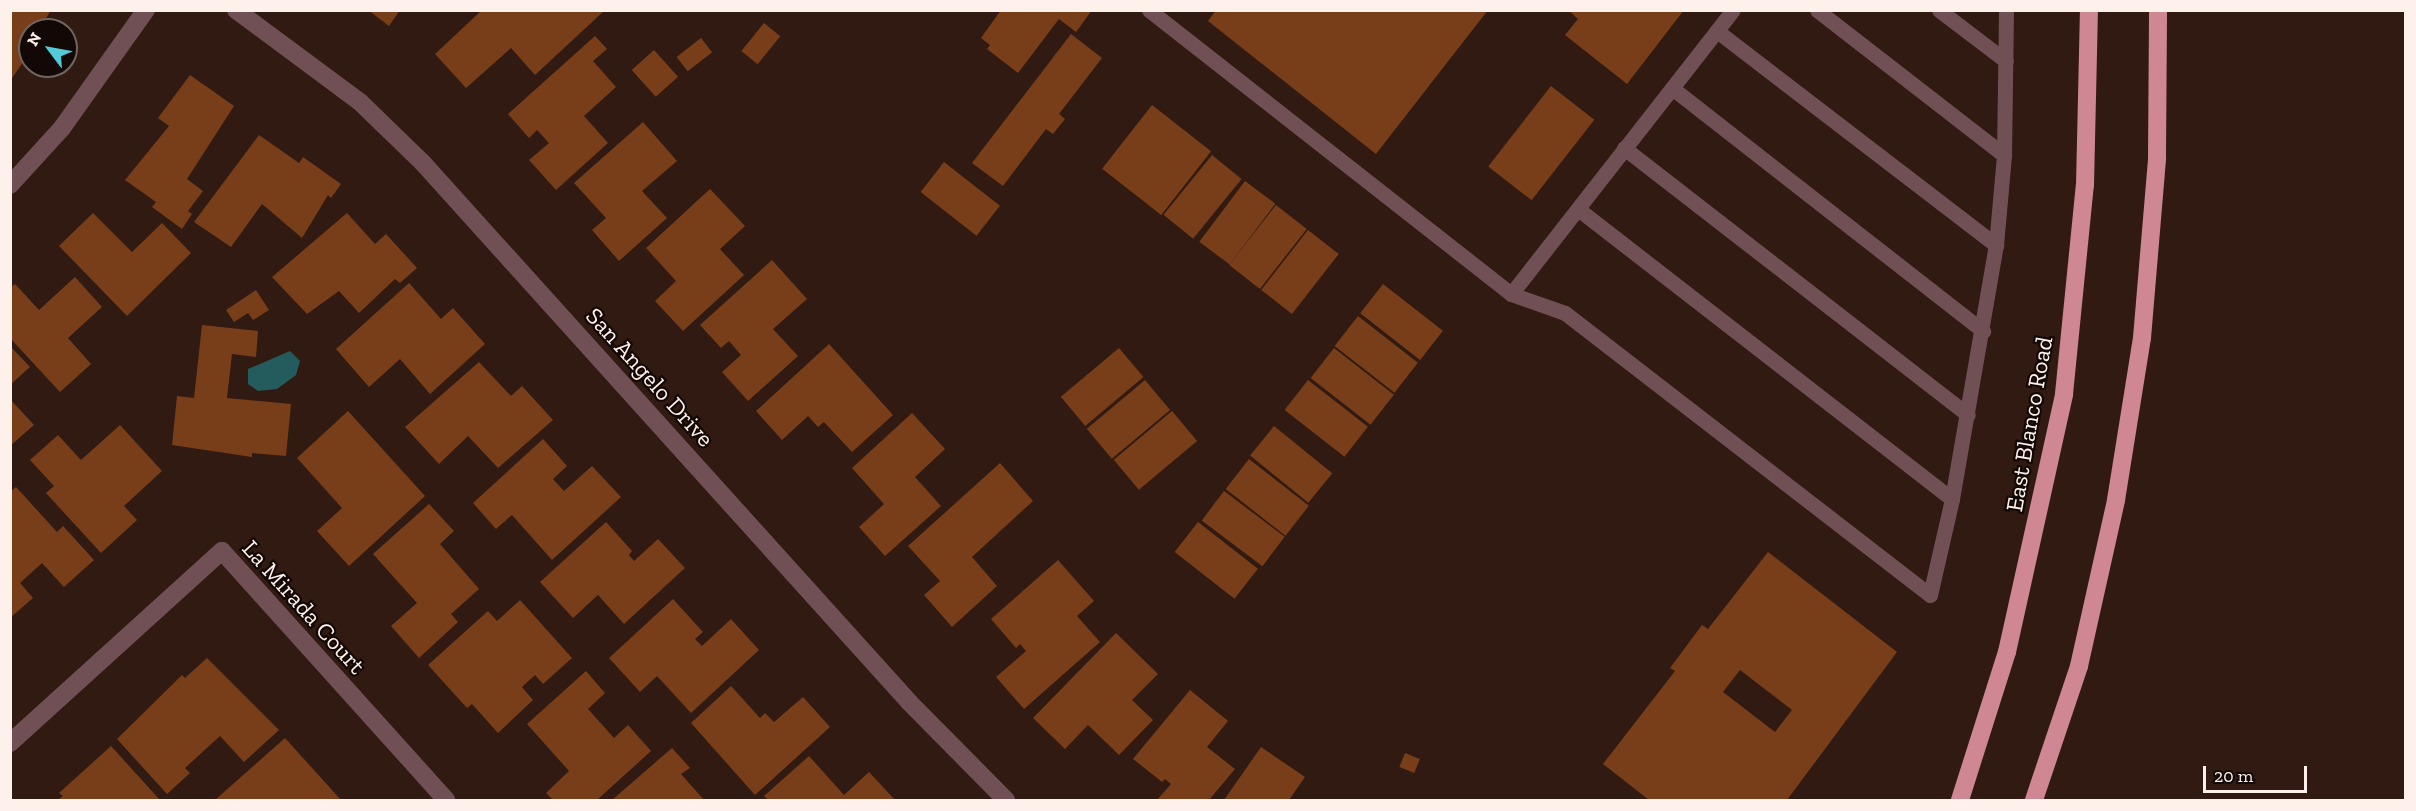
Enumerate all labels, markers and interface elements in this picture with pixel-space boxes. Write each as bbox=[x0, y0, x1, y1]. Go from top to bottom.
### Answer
north arrow bbox=[18, 18, 78, 78]
text: N bbox=[23, 29, 45, 49]
street label: San Angelo Drive bbox=[580, 301, 720, 453]
street label: East Blanco Road bbox=[1999, 334, 2059, 514]
street label: La Mirada Court bbox=[236, 534, 372, 680]
scale bar bbox=[2206, 754, 2310, 792]
text: 20 m bbox=[2214, 765, 2253, 787]

